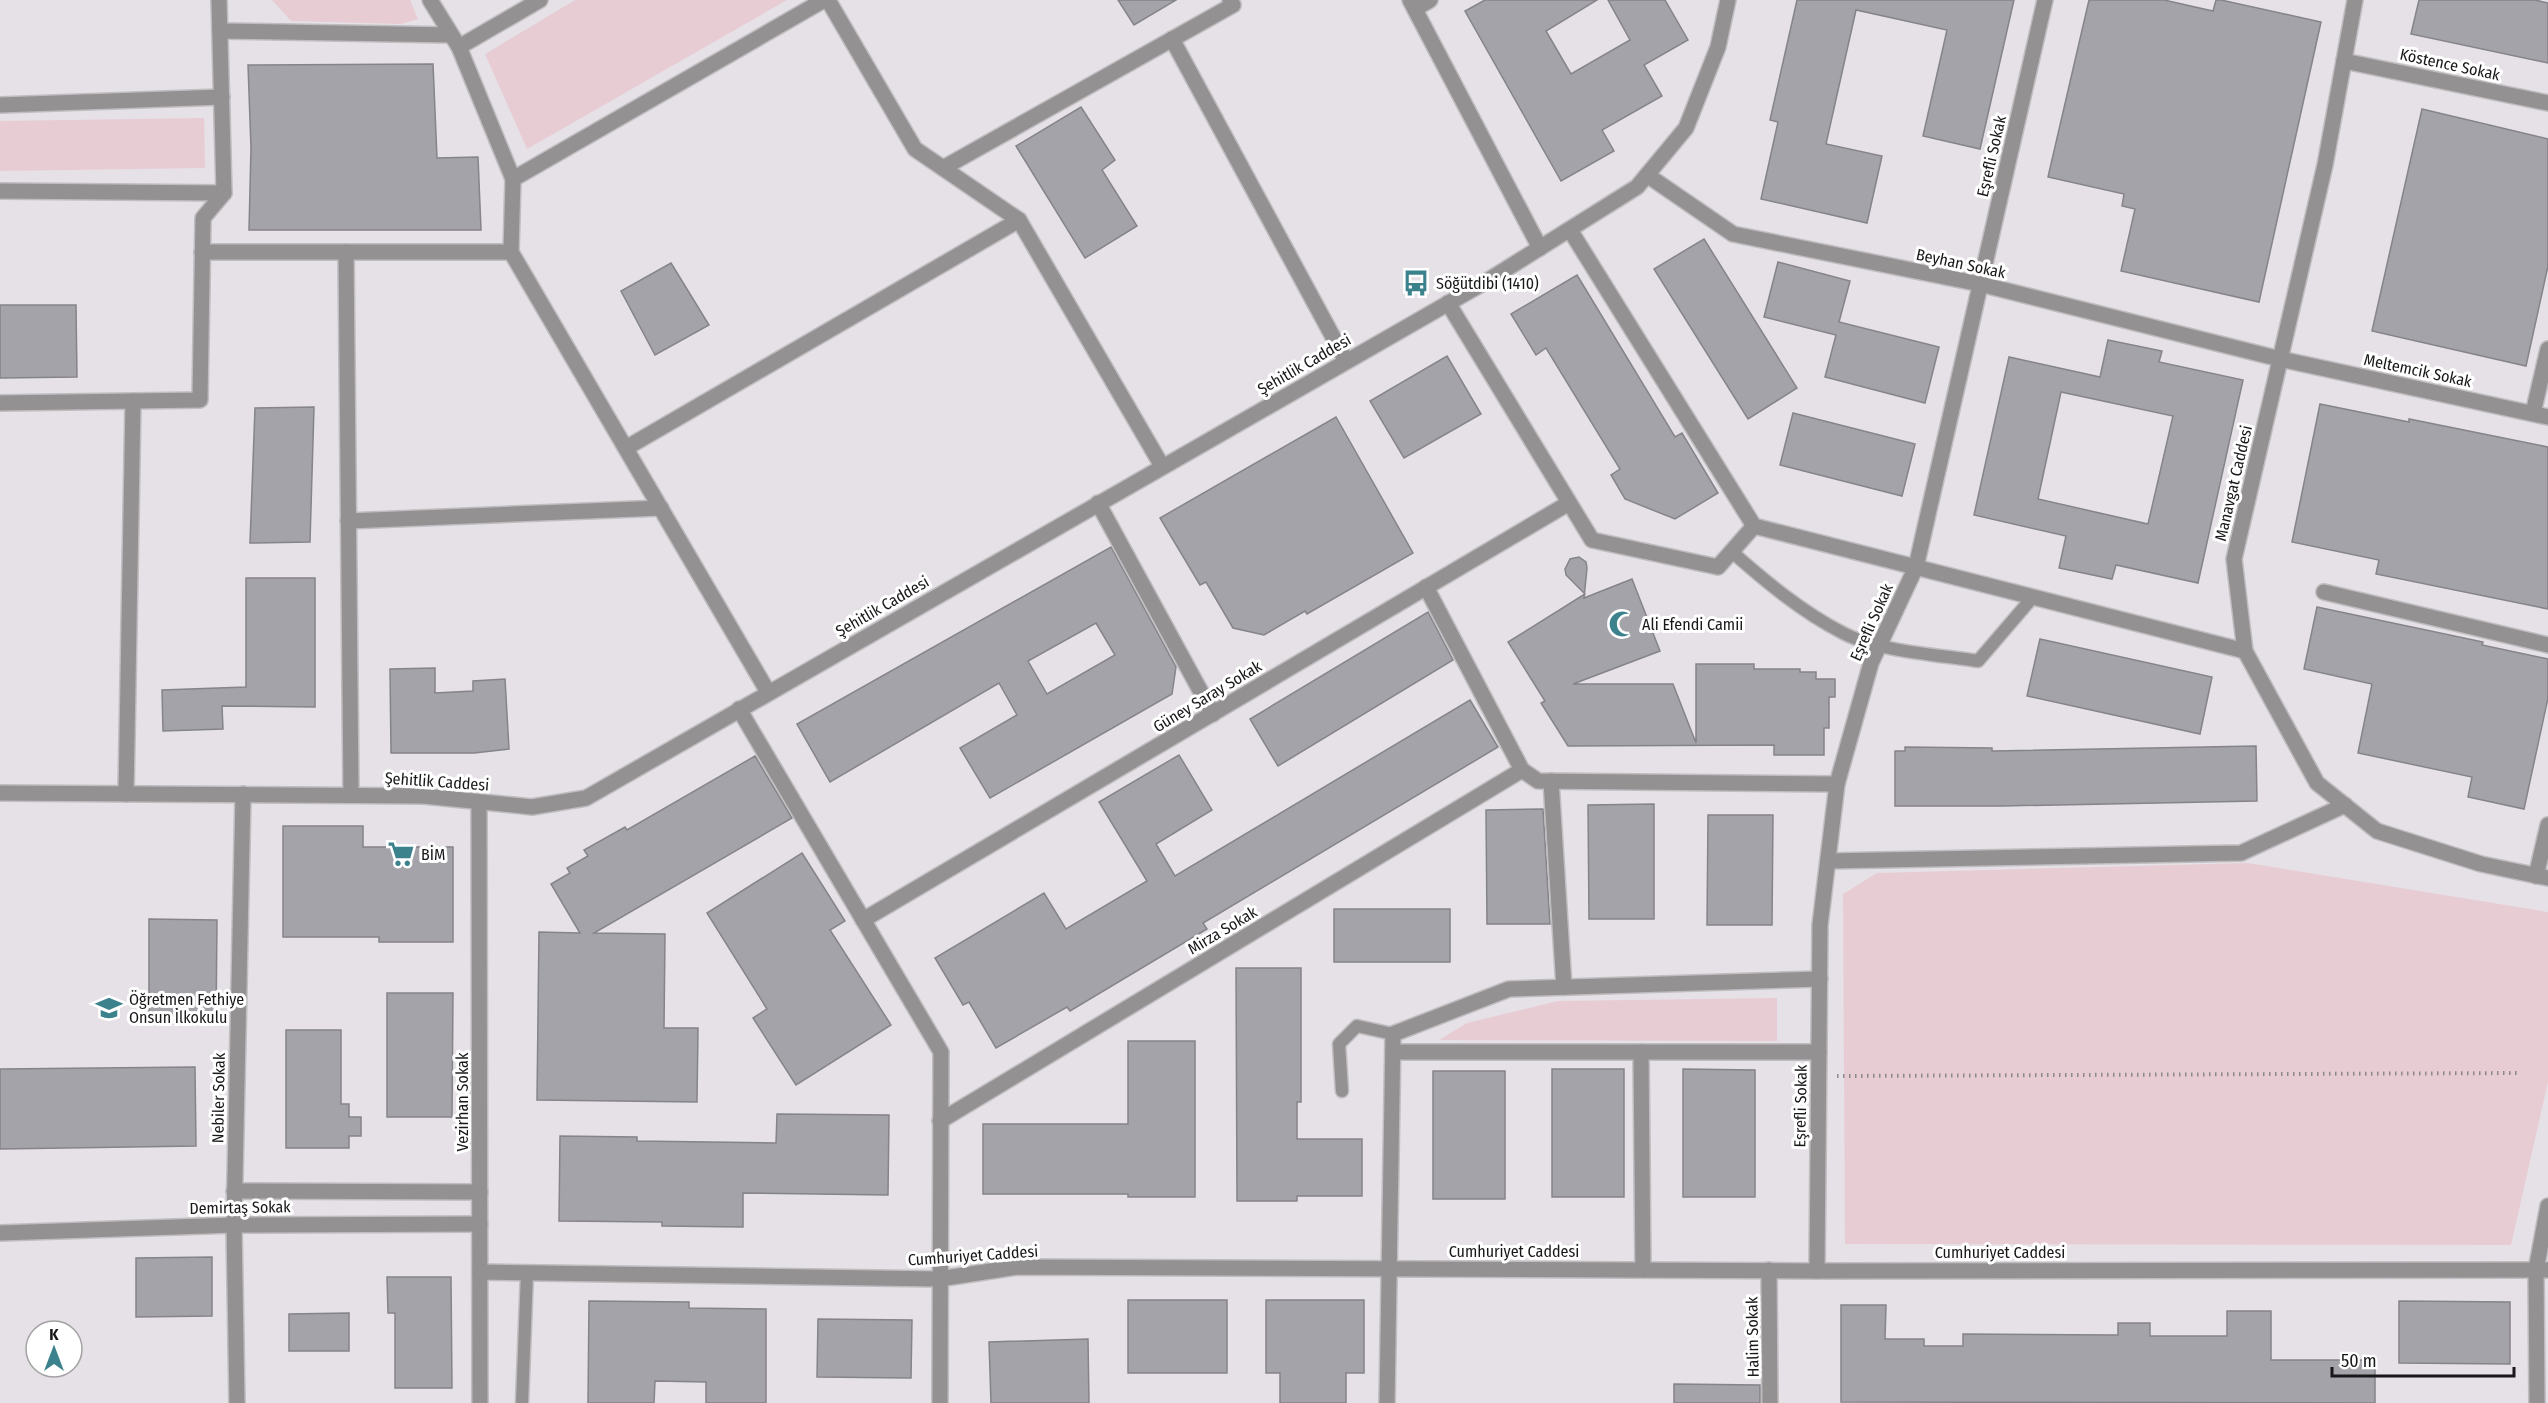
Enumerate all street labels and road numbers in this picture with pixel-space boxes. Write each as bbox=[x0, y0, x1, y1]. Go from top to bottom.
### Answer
street label: Köstence Sokak bbox=[2398, 45, 2502, 84]
street label: Eşrefli Sokak bbox=[1973, 113, 2010, 199]
street label: Beyhan Sokak bbox=[1914, 245, 2008, 282]
street label: Şehitlik Caddesi bbox=[1254, 330, 1354, 399]
street label: Meltemcik Sokak bbox=[2362, 350, 2474, 391]
street label: Manavgat Caddesi bbox=[2211, 423, 2256, 543]
street label: Şehitlik Caddesi bbox=[832, 572, 932, 641]
street label: Eşrefli Sokak bbox=[1846, 580, 1897, 664]
street label: Güney Saray Sokak bbox=[1150, 656, 1265, 736]
street label: Şehitlik Caddesi bbox=[384, 768, 490, 795]
street label: Mirza Sokak bbox=[1184, 902, 1261, 959]
street label: Nebiler Sokak bbox=[208, 1052, 229, 1143]
street label: Vezirhan Sokak bbox=[453, 1052, 472, 1151]
street label: Eşrefli Sokak bbox=[1790, 1064, 1811, 1148]
street label: Demirtaş Sokak bbox=[189, 1197, 291, 1218]
street label: Cumhuriyet Caddesi bbox=[907, 1241, 1039, 1270]
street label: Cumhuriyet Caddesi bbox=[1449, 1242, 1579, 1261]
street label: Cumhuriyet Caddesi bbox=[1935, 1243, 2065, 1262]
street label: Halim Sokak bbox=[1742, 1296, 1763, 1377]

